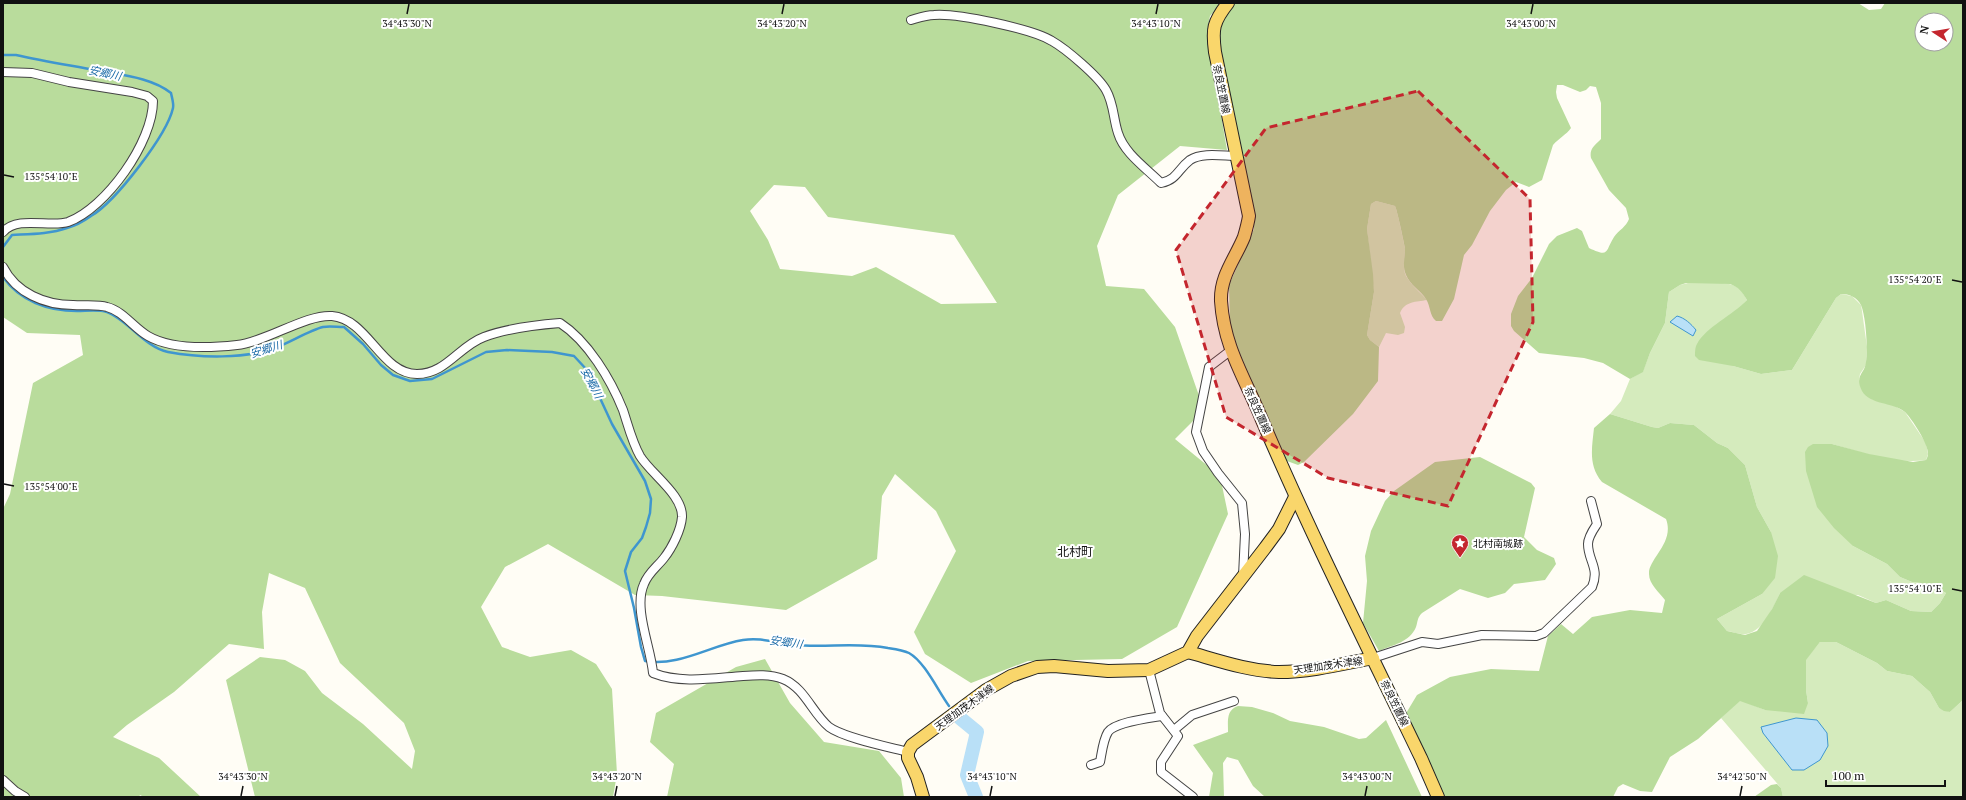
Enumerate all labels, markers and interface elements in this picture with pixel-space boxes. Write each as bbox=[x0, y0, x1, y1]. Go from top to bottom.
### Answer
north arrow bbox=[1914, 12, 1954, 52]
text: 34°43'30"N bbox=[382, 17, 432, 30]
text: 34°43'20"N bbox=[757, 17, 807, 30]
text: 34°43'10"N bbox=[1131, 17, 1181, 30]
text: 34°43'00"N bbox=[1506, 17, 1556, 30]
text: N bbox=[1917, 24, 1932, 35]
water label: 安郷川 bbox=[87, 63, 124, 83]
street label: 奈良笠置線 bbox=[1210, 63, 1233, 115]
text: 135°54'10"E bbox=[24, 170, 78, 183]
text: 135°54'20"E bbox=[1888, 273, 1942, 286]
water label: 安郷川 bbox=[248, 337, 285, 361]
water label: 安郷川 bbox=[578, 365, 606, 402]
street label: 奈良笠置線 bbox=[1241, 385, 1274, 436]
text: 135°54'00"E bbox=[24, 480, 78, 493]
place icon: 北村南城跡 bbox=[1450, 533, 1470, 558]
place label: 北村南城跡 bbox=[1473, 537, 1523, 550]
district label: 北村町 bbox=[1057, 544, 1093, 559]
text: 135°54'10"E bbox=[1888, 582, 1942, 595]
water label: 安郷川 bbox=[769, 633, 804, 651]
street label: 天理加茂木津線 bbox=[1293, 654, 1364, 677]
street label: 奈良笠置線 bbox=[1378, 678, 1411, 729]
street label: 天理加茂木津線 bbox=[932, 682, 996, 733]
scale bar bbox=[1826, 762, 1945, 788]
text: 100 m bbox=[1832, 768, 1865, 783]
text: 34°43'30"N bbox=[218, 770, 268, 783]
text: 34°43'20"N bbox=[592, 770, 642, 783]
text: 34°43'10"N bbox=[967, 770, 1017, 783]
text: 34°43'00"N bbox=[1342, 770, 1392, 783]
text: 34°42'50"N bbox=[1717, 770, 1767, 783]

